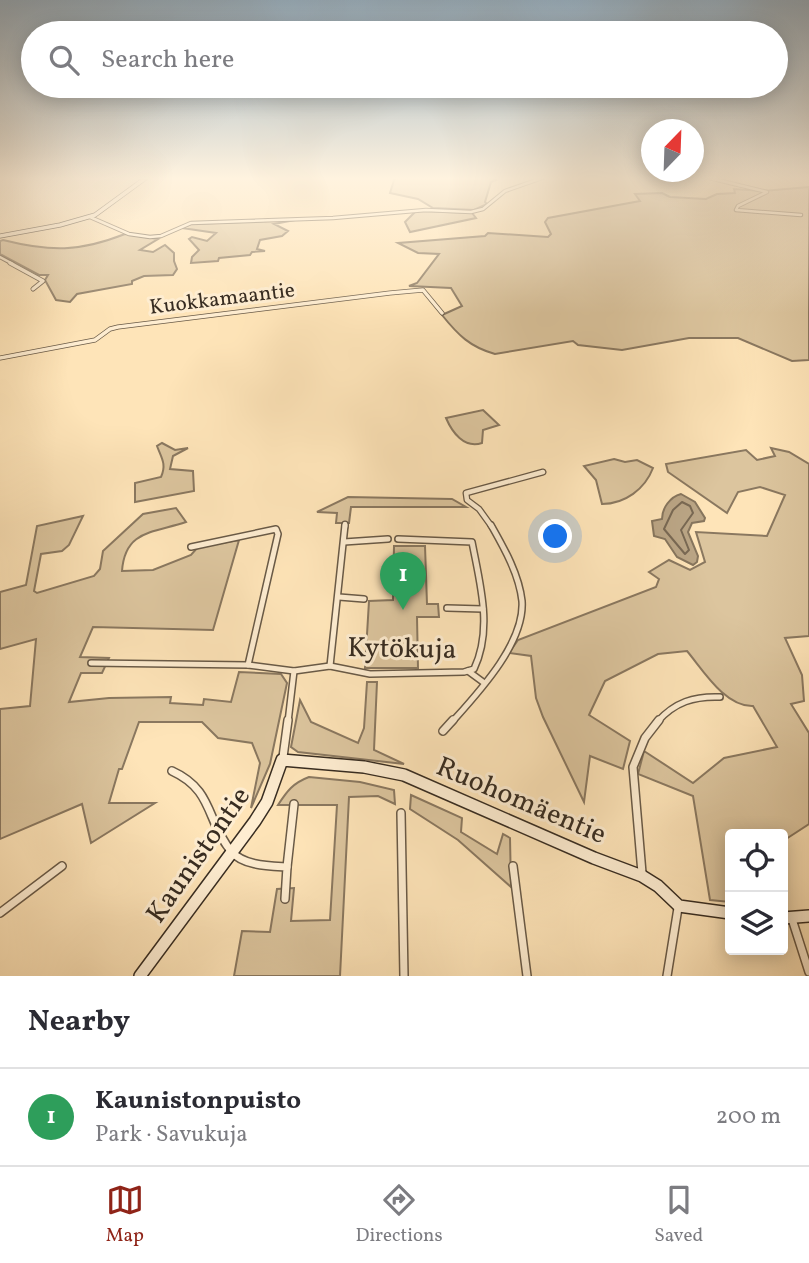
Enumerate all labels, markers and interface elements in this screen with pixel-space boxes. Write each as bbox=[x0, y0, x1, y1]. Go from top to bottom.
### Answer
search box bbox=[21, 21, 788, 98]
icon: search bbox=[45, 41, 83, 79]
text: Search here bbox=[101, 42, 234, 78]
north arrow bbox=[641, 119, 704, 182]
street label: Kuokkamaantie bbox=[148, 276, 296, 323]
your location bbox=[538, 519, 572, 553]
pin: 1 bbox=[380, 552, 426, 610]
street label: Kytökuja bbox=[347, 629, 457, 670]
street label: Ruohomäentie bbox=[430, 748, 612, 855]
street label: Kaunistontie bbox=[138, 779, 260, 932]
map controls bbox=[725, 829, 788, 955]
button: locate bbox=[725, 829, 788, 892]
button: layers bbox=[725, 892, 788, 955]
text: Nearby bbox=[28, 1001, 130, 1043]
text: Kaunistonpuisto bbox=[95, 1083, 301, 1119]
text: 1 bbox=[46, 1101, 56, 1133]
text: 200 m bbox=[716, 1101, 781, 1133]
text: Park · Savukuja bbox=[95, 1119, 248, 1151]
tab: Map bbox=[106, 1181, 144, 1249]
tab: Directions bbox=[356, 1181, 443, 1249]
tab: Saved bbox=[654, 1181, 703, 1249]

